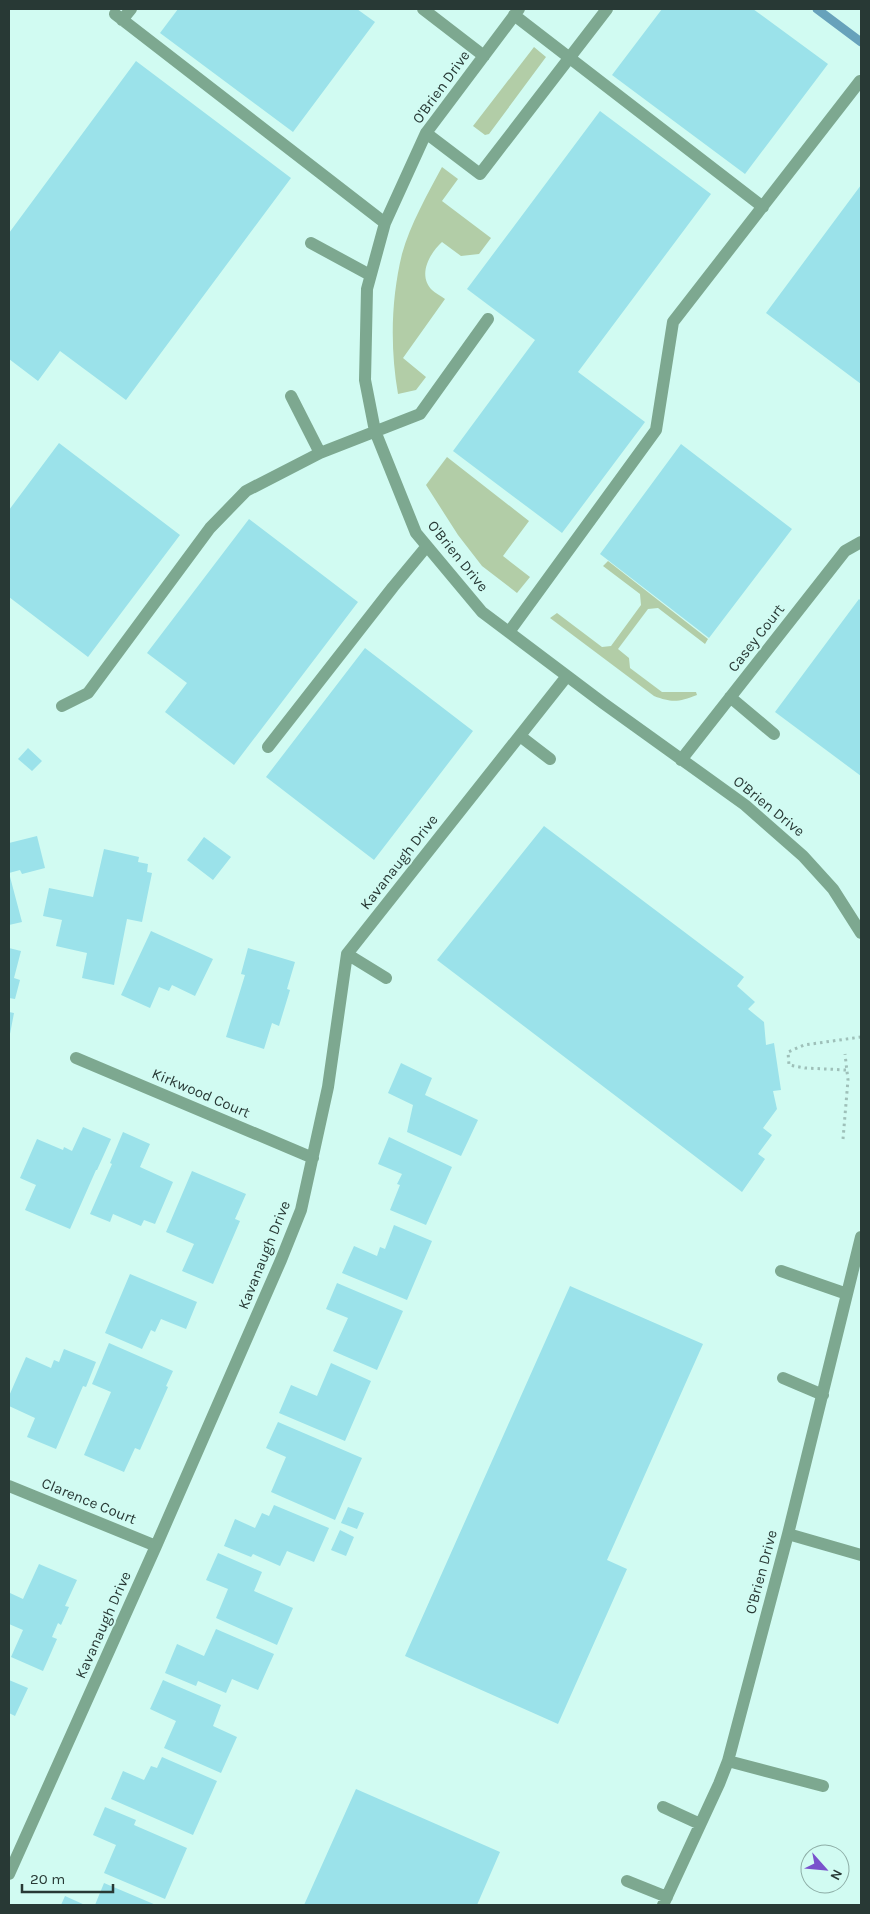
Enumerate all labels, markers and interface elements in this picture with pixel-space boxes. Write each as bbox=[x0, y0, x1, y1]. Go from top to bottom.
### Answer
street label: O'Brien Drive bbox=[408, 47, 474, 127]
street label: O'Brien Drive bbox=[424, 517, 492, 595]
street label: Casey Court bbox=[724, 600, 788, 676]
street label: O'Brien Drive bbox=[730, 772, 808, 840]
street label: Kavanaugh Drive bbox=[356, 811, 442, 913]
street label: Kirkwood Court bbox=[149, 1064, 253, 1122]
street label: Kavanaugh Drive bbox=[234, 1198, 294, 1312]
street label: Clarence Court bbox=[39, 1474, 139, 1528]
street label: O'Brien Drive bbox=[741, 1528, 781, 1616]
street label: Kavanaugh Drive bbox=[71, 1569, 135, 1681]
north arrow bbox=[800, 1844, 850, 1894]
scale bar bbox=[22, 1862, 114, 1894]
text: N bbox=[826, 1866, 846, 1883]
text: 20 m bbox=[30, 1870, 65, 1888]

